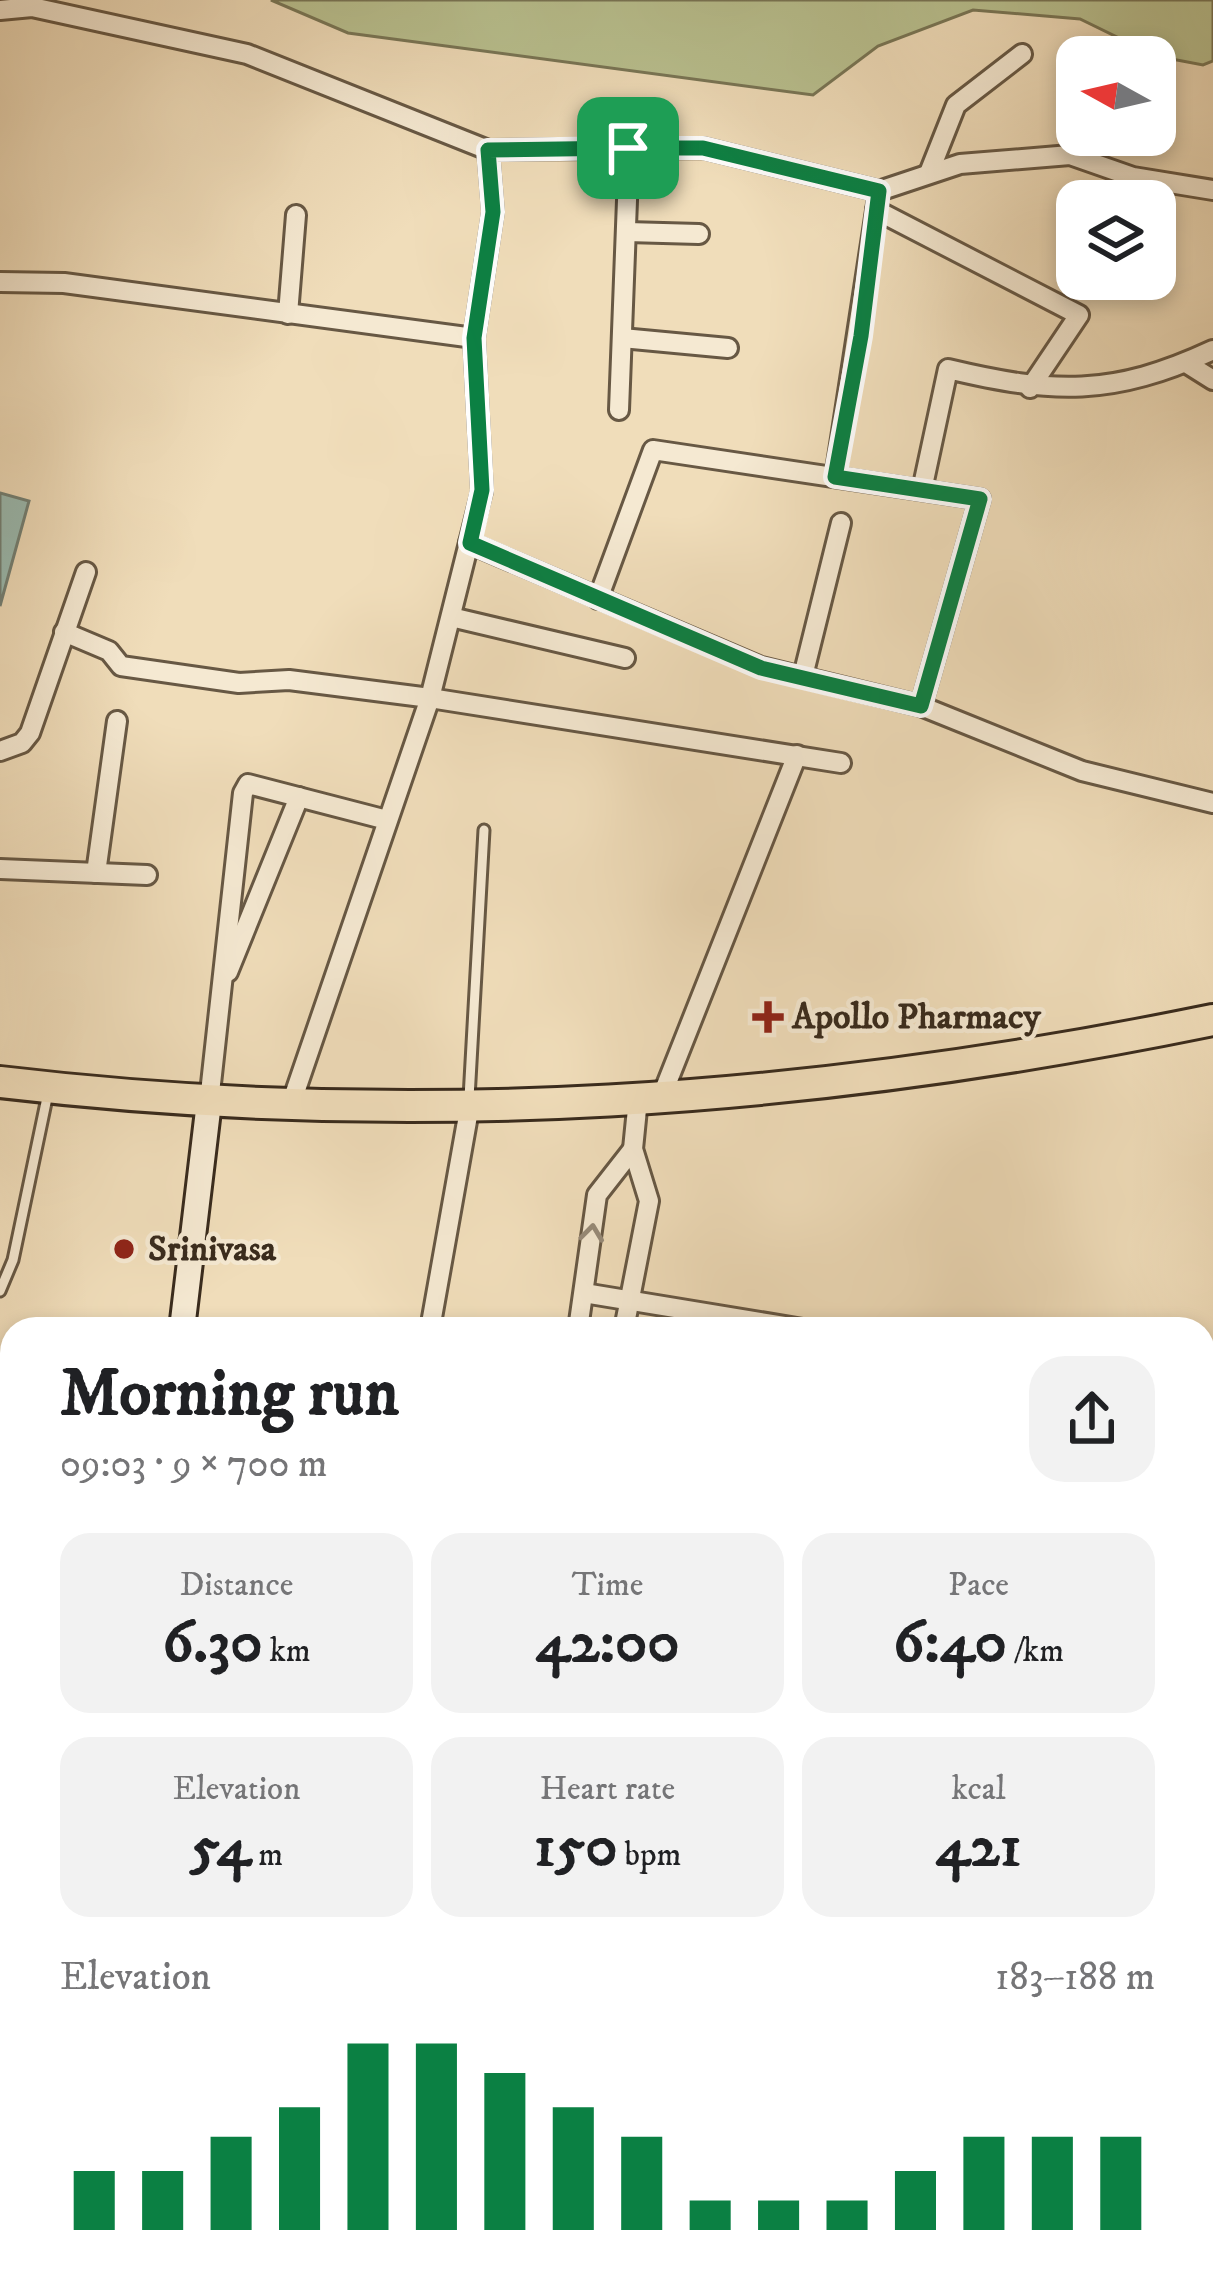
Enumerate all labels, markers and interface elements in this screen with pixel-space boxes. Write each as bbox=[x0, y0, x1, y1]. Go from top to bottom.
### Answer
north arrow bbox=[1056, 36, 1176, 156]
map controls bbox=[1056, 36, 1176, 300]
pin bbox=[577, 97, 679, 199]
icon: arrive bbox=[595, 115, 661, 181]
button: layers bbox=[1056, 180, 1176, 300]
place label: Apollo Pharmacy bbox=[791, 995, 1041, 1040]
marker: Apollo Pharmacy bbox=[755, 1004, 781, 1030]
one-way arrow bbox=[578, 1223, 604, 1243]
place label: Srinivasa bbox=[148, 1227, 277, 1272]
marker: Srinivasa bbox=[111, 1236, 137, 1262]
text: Morning run bbox=[60, 1354, 399, 1436]
button: share bbox=[1029, 1356, 1155, 1482]
text: 09:03 · 9 × 700 m bbox=[60, 1440, 327, 1489]
text: Distance bbox=[180, 1565, 293, 1606]
text: Time bbox=[572, 1565, 643, 1606]
text: Pace bbox=[948, 1565, 1009, 1606]
text: 6.30 bbox=[162, 1606, 262, 1681]
text: 42:00 bbox=[535, 1606, 680, 1681]
text: 6:40 bbox=[893, 1606, 1007, 1681]
text: km bbox=[262, 1631, 311, 1672]
text: /km bbox=[1007, 1631, 1064, 1672]
text: Elevation bbox=[173, 1769, 300, 1810]
text: Heart rate bbox=[540, 1769, 675, 1810]
text: kcal bbox=[951, 1769, 1006, 1810]
text: 54 bbox=[190, 1810, 251, 1885]
text: 150 bbox=[534, 1810, 617, 1885]
text: 421 bbox=[935, 1810, 1022, 1885]
text: m bbox=[251, 1835, 283, 1876]
text: bpm bbox=[617, 1835, 681, 1876]
text: Elevation bbox=[60, 1953, 211, 2002]
text: 183–188 m bbox=[995, 1953, 1155, 2002]

